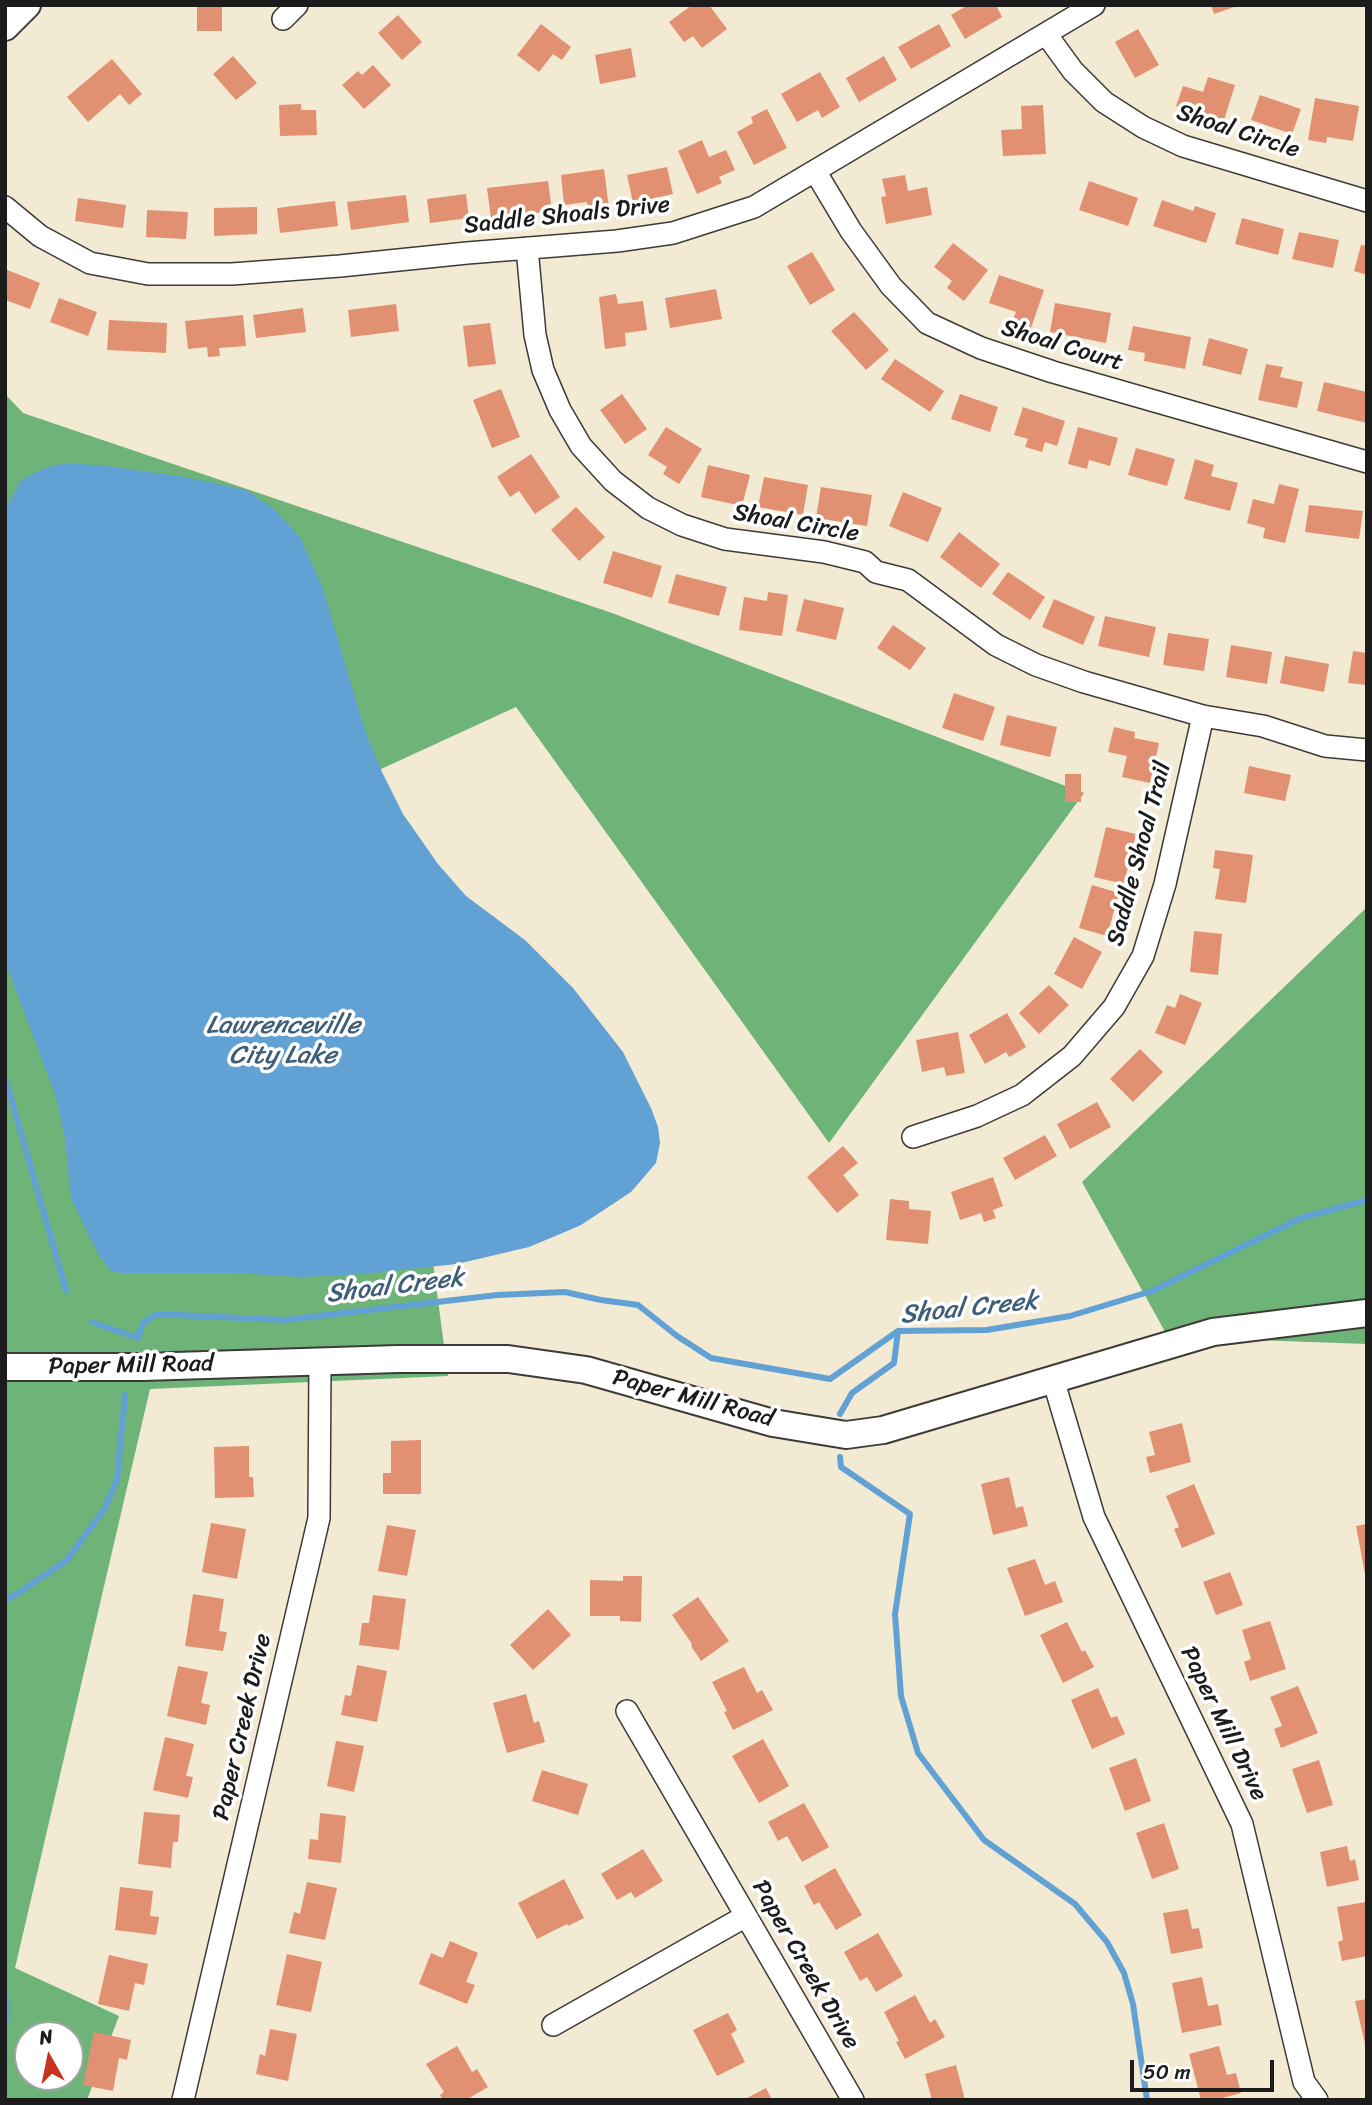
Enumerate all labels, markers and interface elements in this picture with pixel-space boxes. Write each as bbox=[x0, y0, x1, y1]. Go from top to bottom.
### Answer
street label: Shoal Circle bbox=[1173, 99, 1303, 165]
street label: Saddle Shoals Drive bbox=[463, 191, 671, 241]
street label: Shoal Court bbox=[998, 314, 1126, 378]
street label: Shoal Circle bbox=[731, 499, 861, 549]
street label: Saddle Shoal Trail bbox=[1102, 759, 1178, 949]
water label: Lawrenceville City Lake bbox=[206, 1010, 360, 1072]
water label: Shoal Creek bbox=[325, 1263, 465, 1311]
water label: Shoal Creek bbox=[899, 1286, 1039, 1332]
street label: Paper Mill Road bbox=[48, 1350, 214, 1382]
street label: Paper Mill Road bbox=[609, 1364, 777, 1434]
street label: Paper Creek Drive bbox=[208, 1631, 278, 1823]
street label: Paper Mill Drive bbox=[1173, 1642, 1273, 1806]
street label: Paper Creek Drive bbox=[745, 1875, 865, 2055]
text: N bbox=[37, 2019, 55, 2054]
north arrow bbox=[14, 2021, 84, 2091]
scale bar bbox=[1134, 2046, 1278, 2090]
text: 50 m bbox=[1143, 2053, 1191, 2091]

